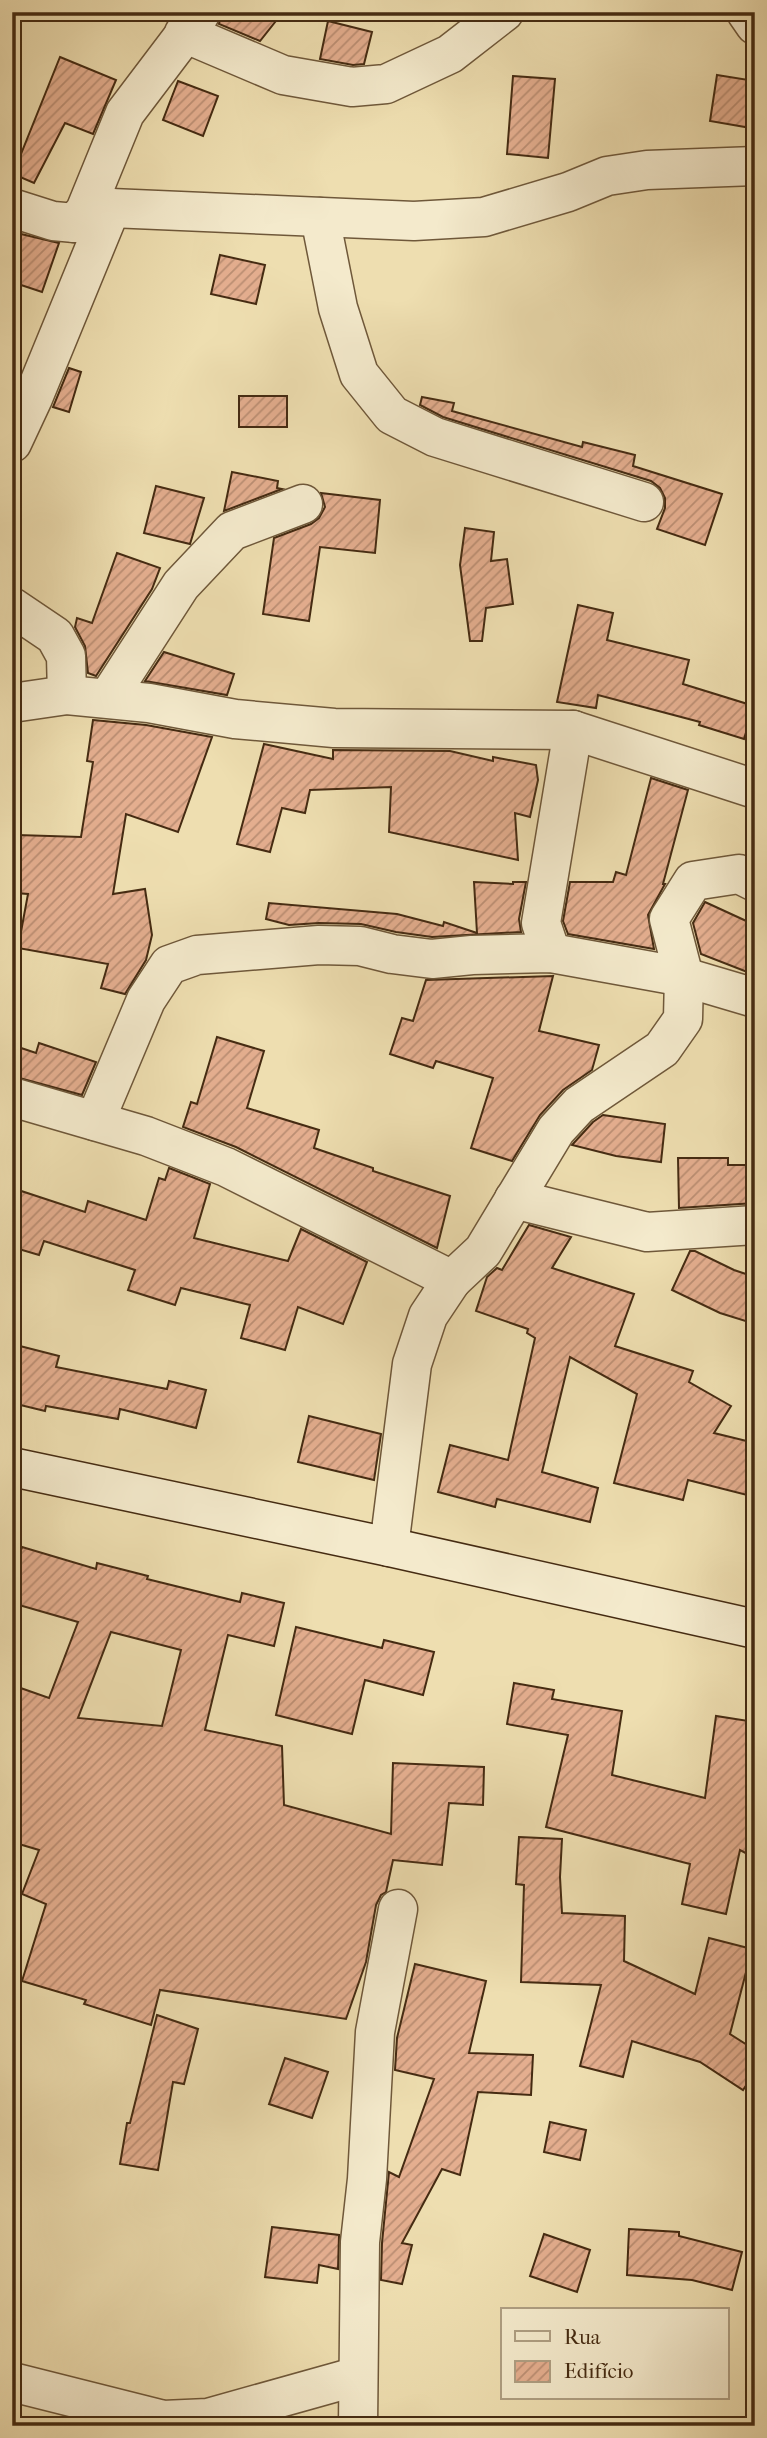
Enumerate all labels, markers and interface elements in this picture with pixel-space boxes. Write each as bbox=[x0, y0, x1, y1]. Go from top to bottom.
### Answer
legend bbox=[501, 2308, 728, 2400]
text: Rua bbox=[564, 2325, 601, 2349]
text: Edifício bbox=[564, 2359, 633, 2383]

